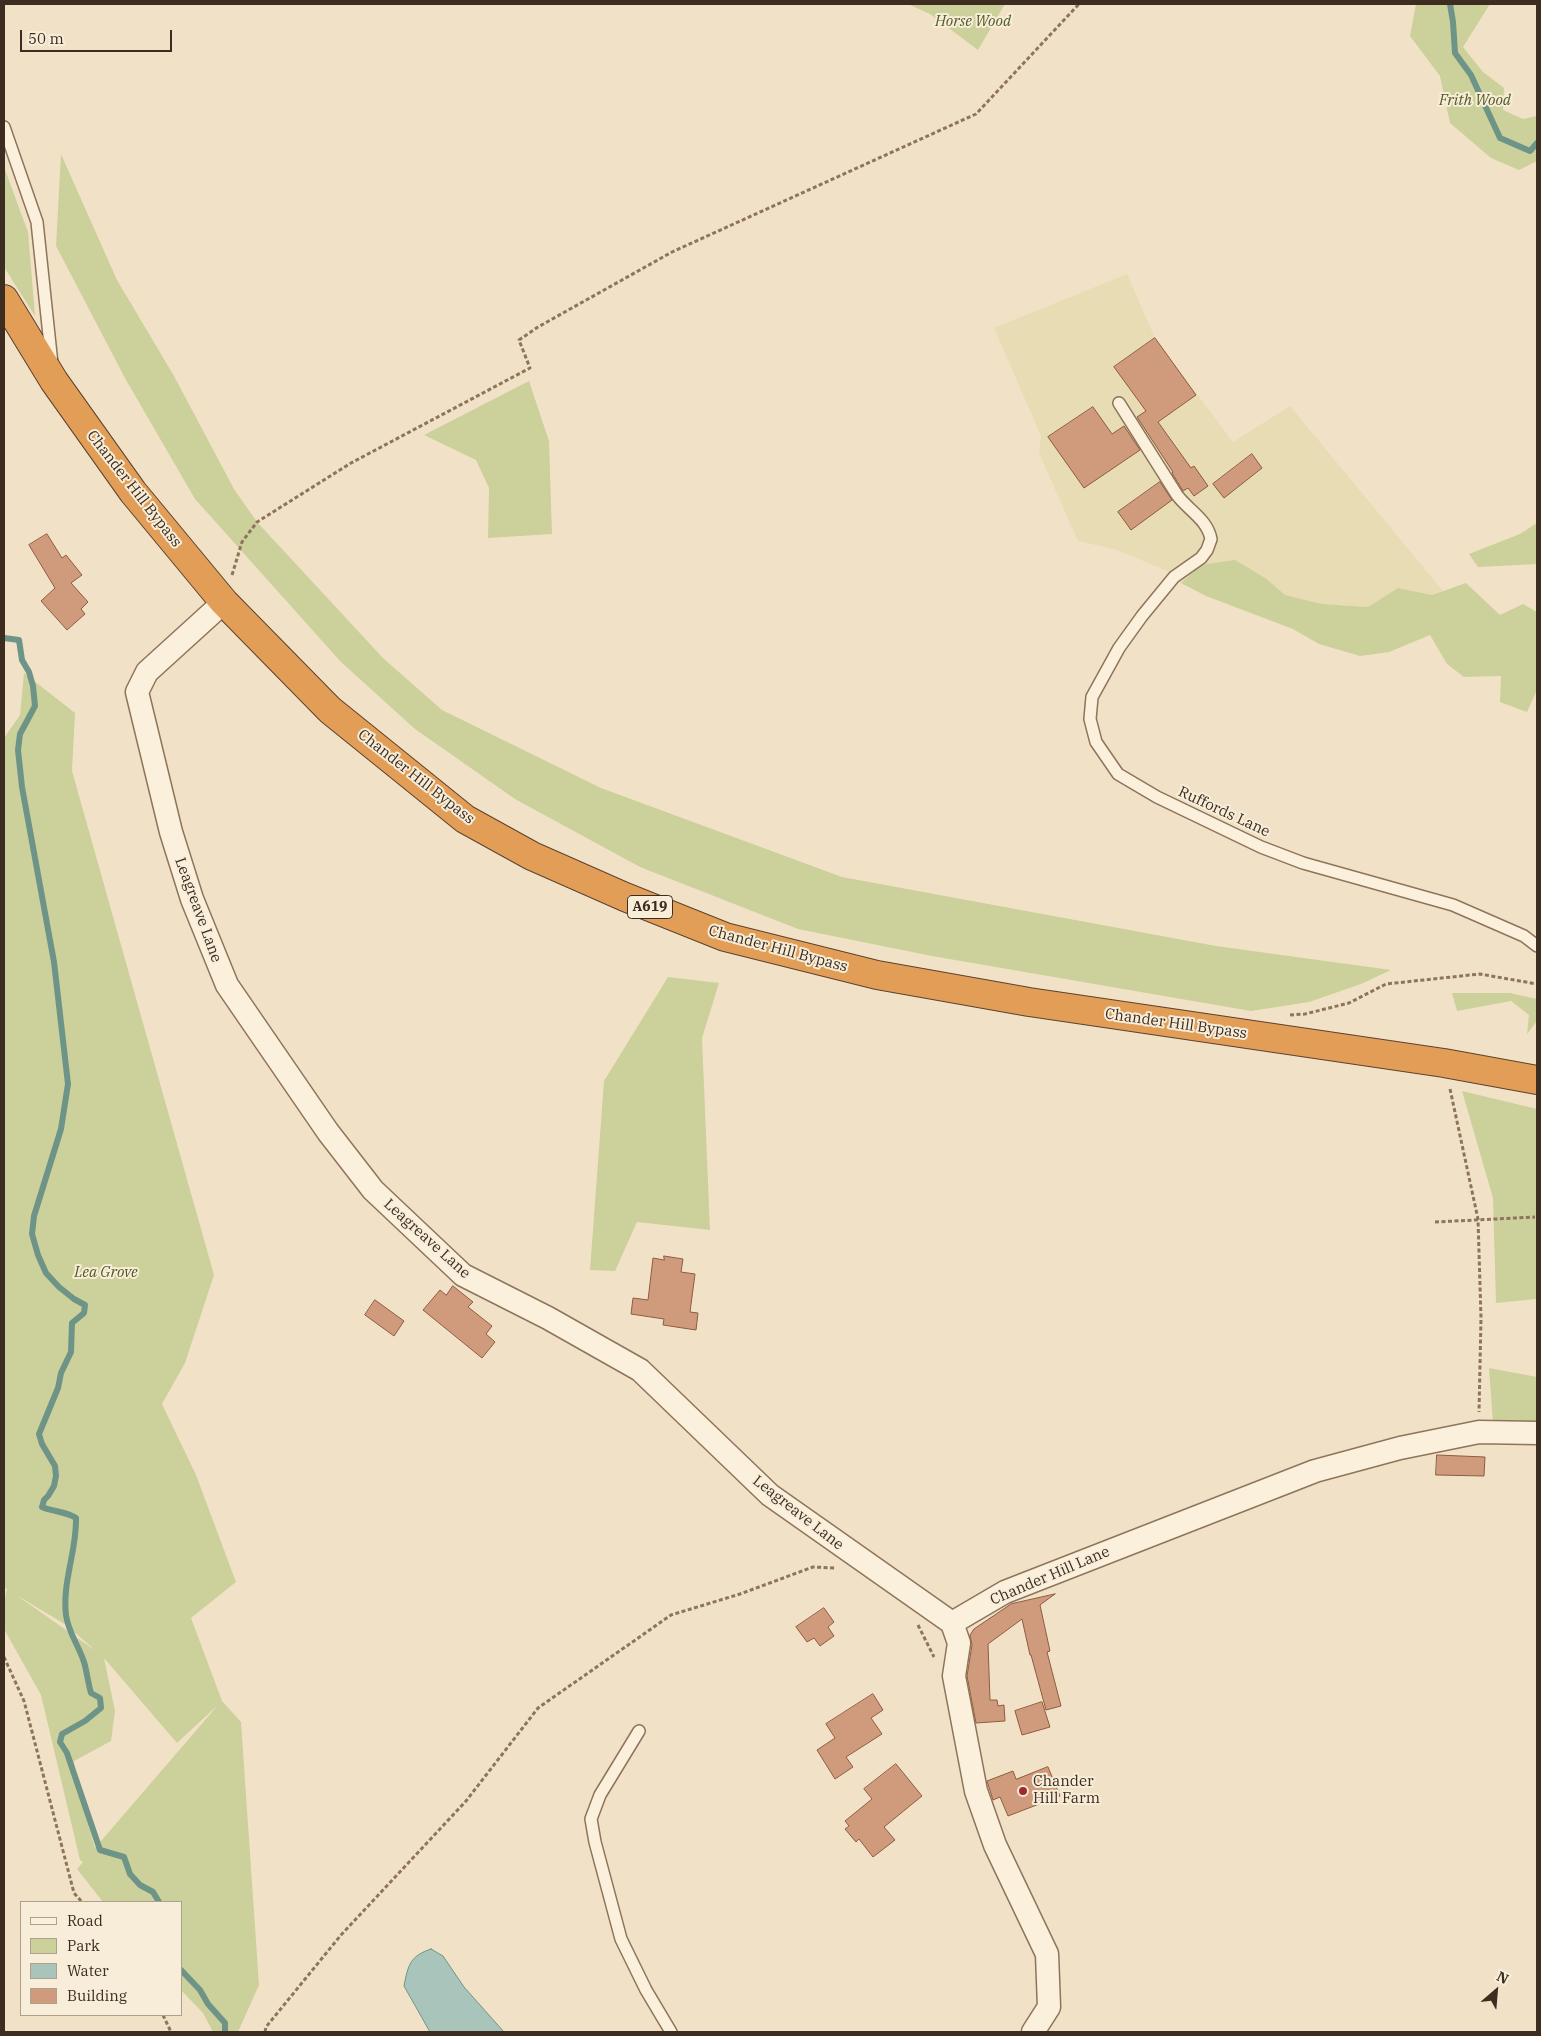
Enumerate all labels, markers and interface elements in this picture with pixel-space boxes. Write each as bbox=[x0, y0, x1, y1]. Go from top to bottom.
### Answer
park label: Horse Wood bbox=[935, 13, 1011, 31]
scale bar bbox=[22, 20, 175, 52]
text: 50 m bbox=[28, 29, 64, 48]
park label: Frith Wood bbox=[1439, 92, 1511, 110]
street label: Chander Hill Bypass bbox=[83, 427, 185, 551]
street label: Chander Hill Bypass bbox=[354, 726, 478, 828]
street label: Ruffords Lane bbox=[1175, 783, 1273, 841]
street label: Leagreave Lane bbox=[171, 855, 225, 965]
road number: A619 bbox=[628, 896, 672, 919]
street label: Chander Hill Bypass bbox=[706, 922, 850, 976]
street label: Chander Hill Bypass bbox=[1104, 1005, 1248, 1043]
street label: Leagreave Lane bbox=[380, 1195, 474, 1283]
park label: Lea Grove bbox=[74, 1264, 138, 1282]
street label: Leagreave Lane bbox=[749, 1472, 847, 1554]
street label: Chander Hill Lane bbox=[988, 1543, 1112, 1609]
place label: Chander Hill Farm bbox=[1033, 1773, 1100, 1808]
marker: Chander Hill Farm bbox=[1017, 1785, 1029, 1797]
legend bbox=[20, 1901, 182, 2016]
text: Road bbox=[67, 1911, 103, 1930]
text: Park bbox=[67, 1936, 100, 1955]
text: Water bbox=[67, 1961, 109, 1980]
north arrow bbox=[1471, 1966, 1521, 2016]
text: N bbox=[1494, 1967, 1512, 1988]
text: Building bbox=[67, 1986, 127, 2005]

